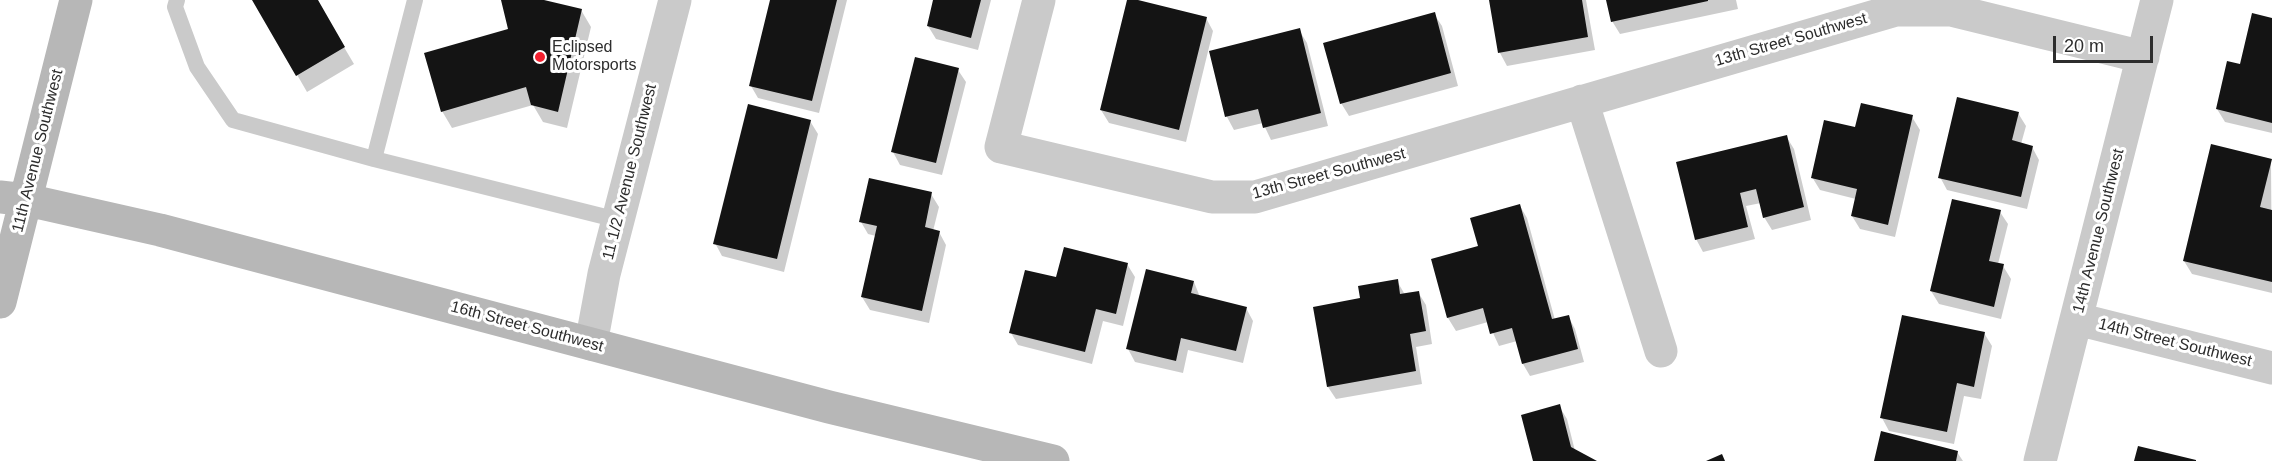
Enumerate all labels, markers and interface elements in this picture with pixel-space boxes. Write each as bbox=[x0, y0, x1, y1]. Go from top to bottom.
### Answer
street label: 13th Street Southwest bbox=[1713, 9, 1869, 71]
scale bar bbox=[2056, 24, 2156, 62]
text: 20 m bbox=[2064, 36, 2104, 56]
place label: Eclipsed Motorsports bbox=[552, 38, 636, 76]
marker: Eclipsed Motorsports bbox=[533, 50, 547, 64]
street label: 11th Avenue Southwest bbox=[8, 67, 68, 235]
street label: 11 1/2 Avenue Southwest bbox=[599, 82, 661, 262]
street label: 13th Street Southwest bbox=[1250, 144, 1408, 204]
street label: 14th Avenue Southwest bbox=[2069, 147, 2129, 315]
street label: 16th Street Southwest bbox=[448, 297, 606, 357]
street label: 14th Street Southwest bbox=[2096, 315, 2254, 371]

